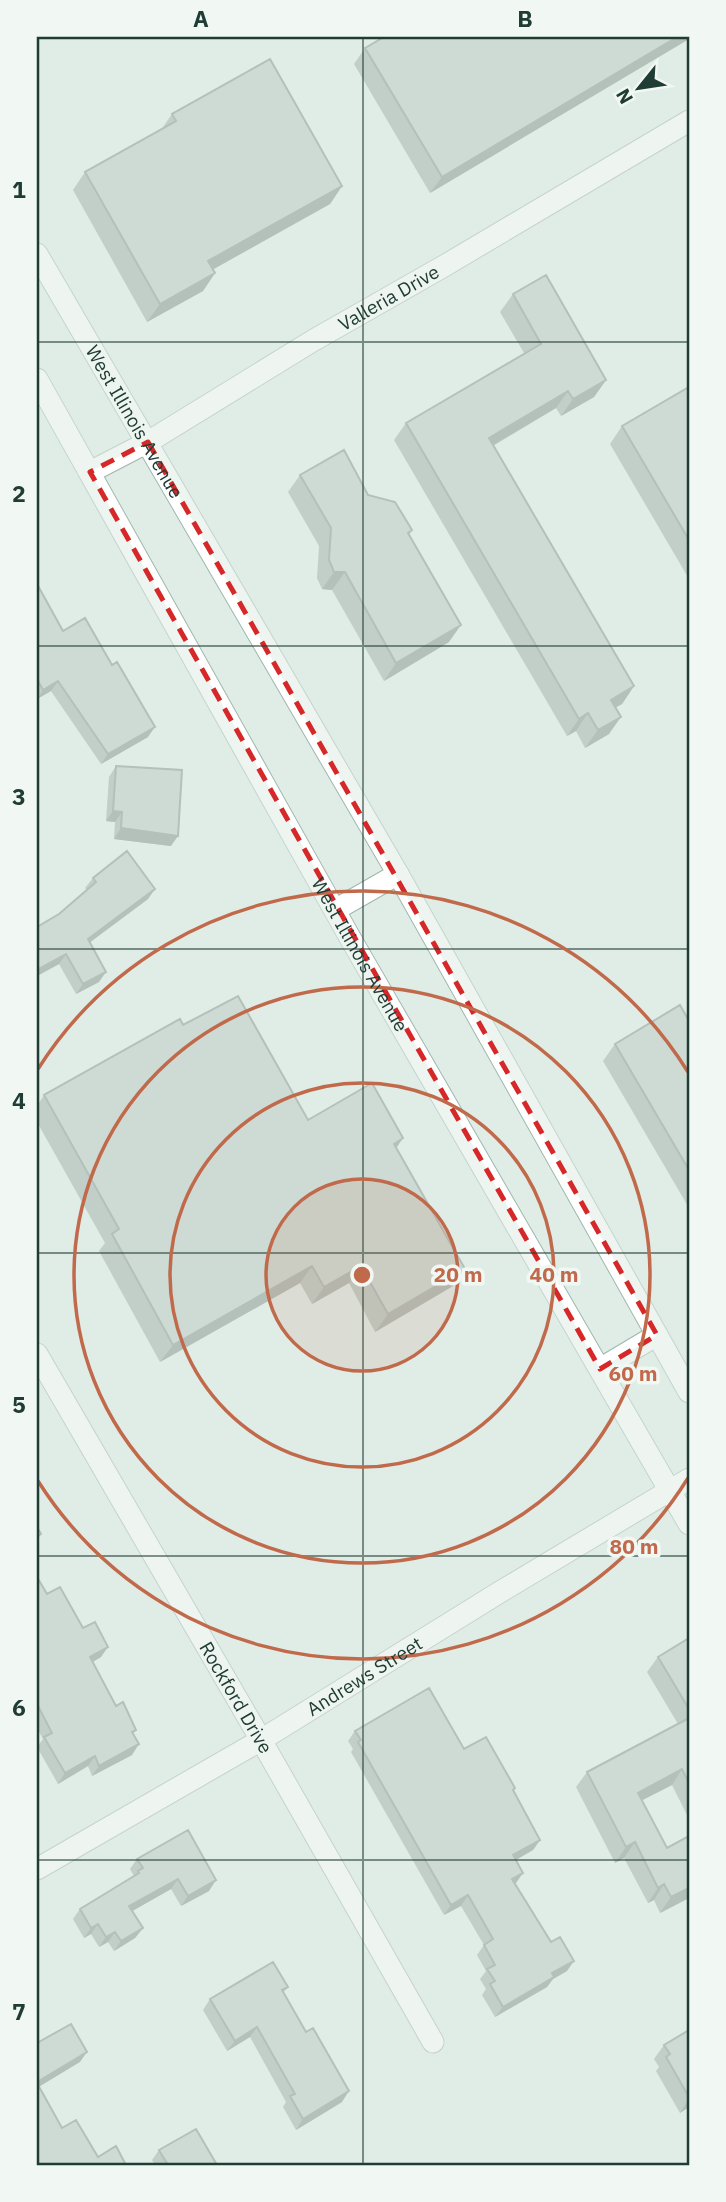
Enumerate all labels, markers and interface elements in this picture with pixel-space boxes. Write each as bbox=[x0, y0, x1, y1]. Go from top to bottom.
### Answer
text: A bbox=[193, 3, 209, 33]
text: B bbox=[517, 3, 533, 33]
north arrow bbox=[604, 52, 674, 122]
text: N bbox=[610, 85, 638, 108]
text: 1 bbox=[12, 174, 26, 204]
street label: Valleria Drive bbox=[334, 259, 443, 336]
street label: West Illinois Avenue bbox=[81, 341, 189, 503]
text: 2 bbox=[12, 478, 26, 508]
text: 3 bbox=[12, 781, 26, 811]
street label: West Illinois Avenue bbox=[307, 873, 414, 1036]
text: 4 bbox=[12, 1085, 26, 1115]
text: 20 m bbox=[434, 1260, 482, 1288]
text: 40 m bbox=[530, 1260, 578, 1288]
centre of rings bbox=[350, 1263, 374, 1287]
text: 60 m bbox=[609, 1359, 657, 1387]
text: 5 bbox=[12, 1389, 26, 1419]
text: 80 m bbox=[610, 1532, 658, 1560]
street label: Andrews Street bbox=[302, 1631, 427, 1721]
street label: Rockford Drive bbox=[194, 1637, 278, 1758]
text: 6 bbox=[12, 1692, 26, 1722]
text: 7 bbox=[12, 1996, 26, 2026]

